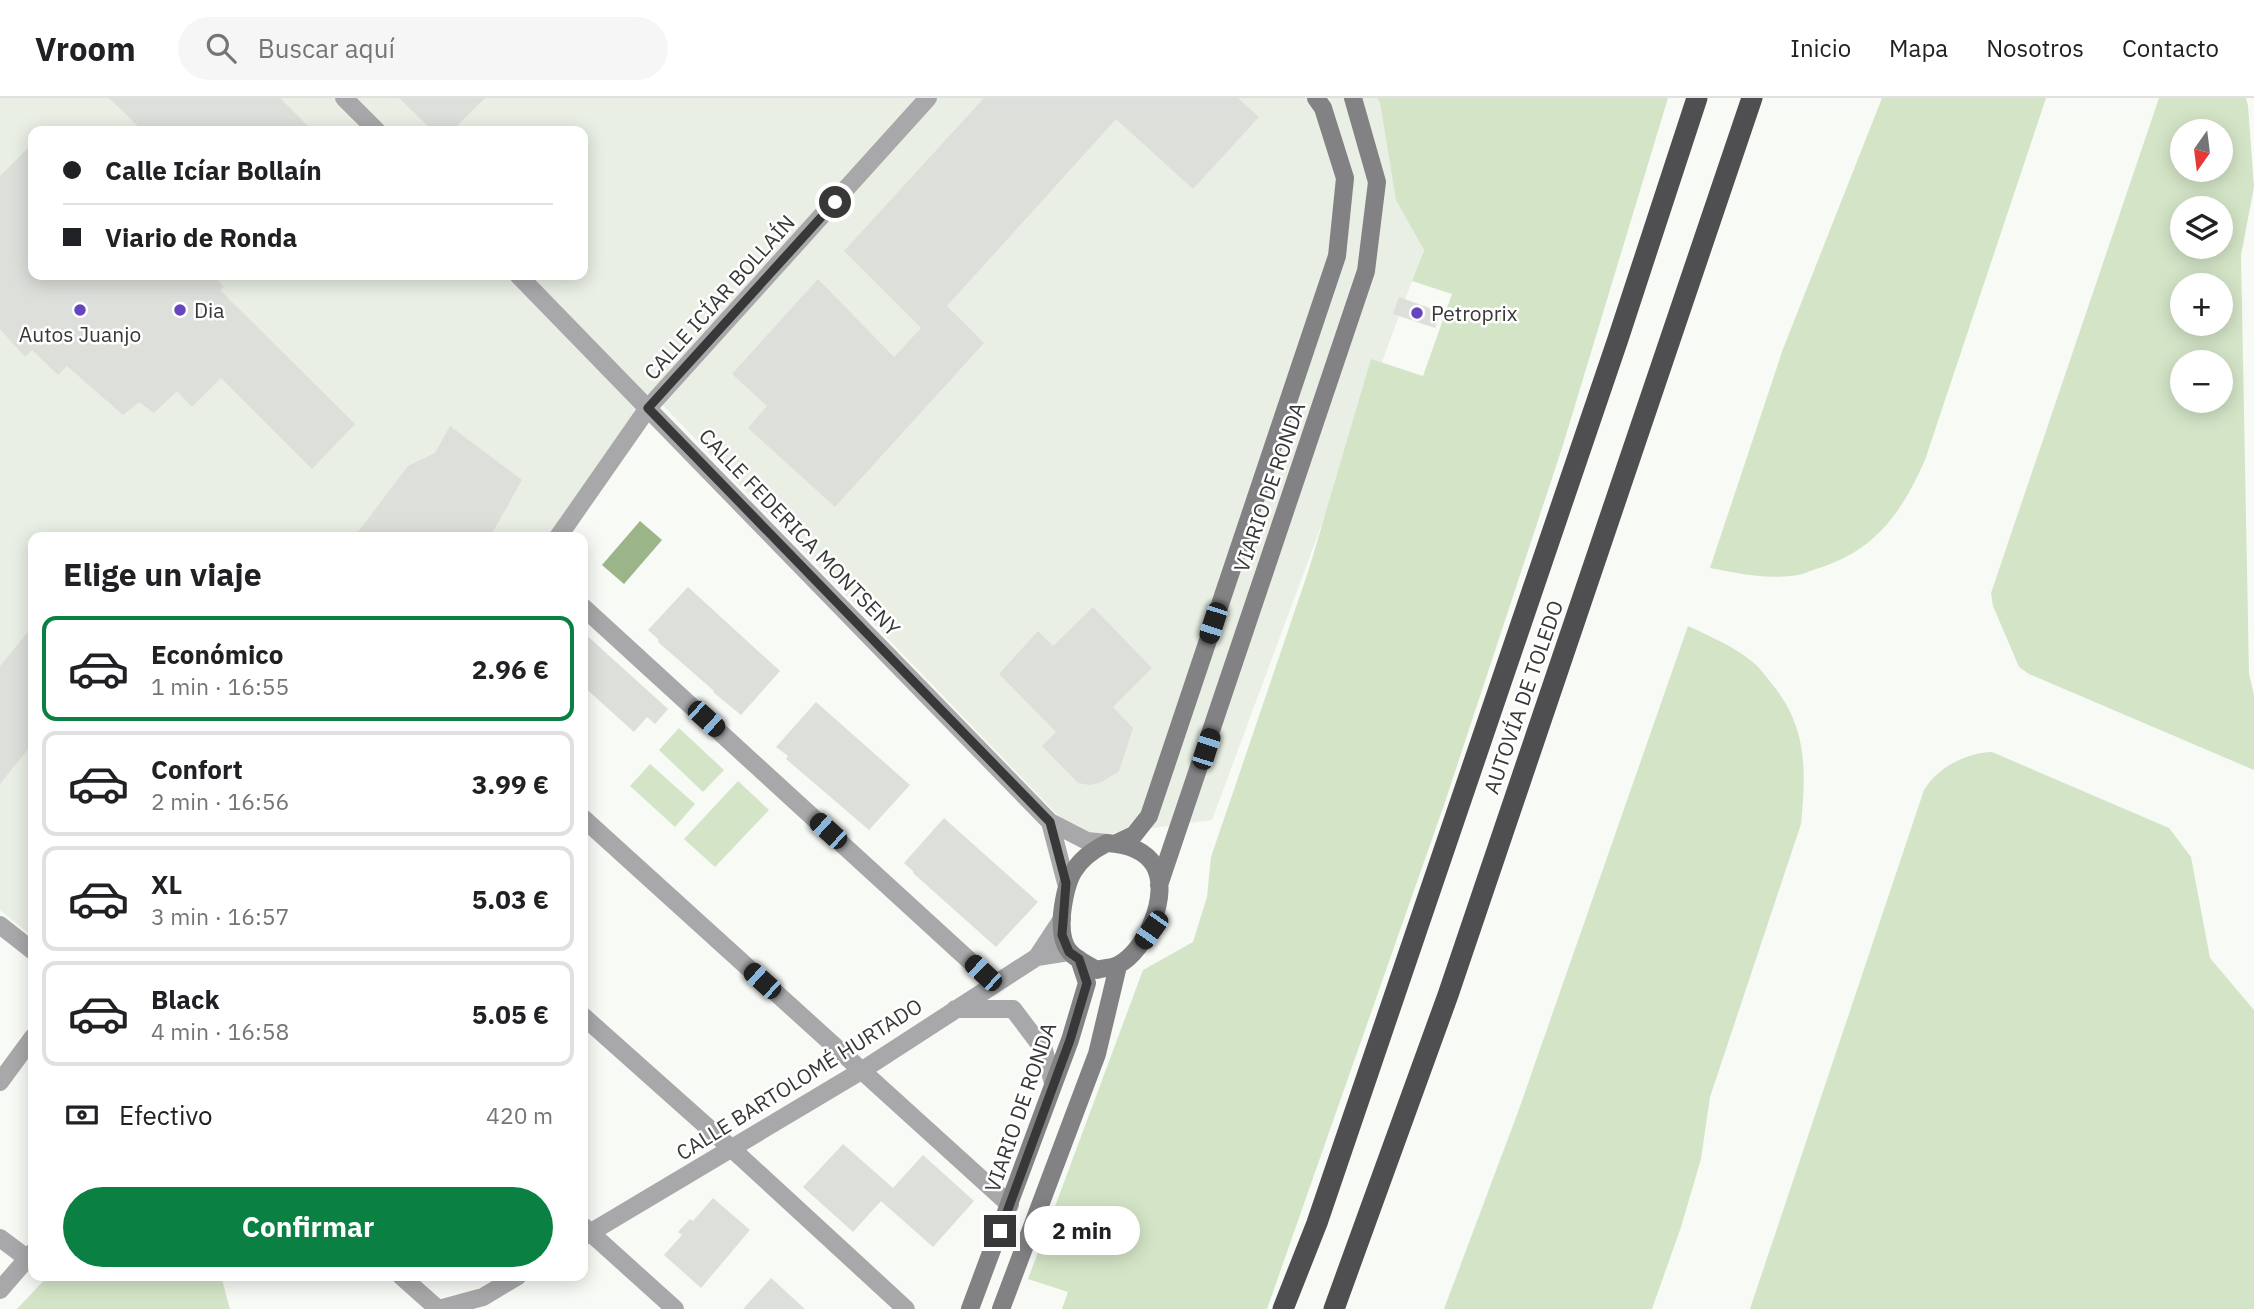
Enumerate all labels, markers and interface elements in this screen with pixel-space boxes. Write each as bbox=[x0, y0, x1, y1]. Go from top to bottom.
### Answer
search box bbox=[178, 17, 668, 80]
text: Vroom bbox=[35, 27, 136, 70]
icon: search bbox=[202, 29, 240, 67]
text: Buscar aquí bbox=[258, 31, 395, 65]
text: Inicio bbox=[1790, 32, 1851, 64]
text: Mapa bbox=[1889, 32, 1948, 64]
text: Nosotros bbox=[1986, 32, 2084, 64]
text: Contacto bbox=[2122, 32, 2219, 64]
north arrow bbox=[2170, 119, 2233, 182]
map controls bbox=[2170, 119, 2233, 413]
text: Calle Icíar Bollaín bbox=[105, 153, 322, 187]
route start bbox=[819, 186, 851, 218]
button: layers bbox=[2170, 196, 2233, 259]
street label: CALLE ICÍAR BOLLAÍN bbox=[637, 208, 801, 386]
text: Viario de Ronda bbox=[105, 220, 297, 254]
button: + bbox=[2170, 273, 2233, 336]
place label: Dia bbox=[194, 296, 225, 324]
place label: Petroprix bbox=[1431, 299, 1518, 327]
marker: Autos Juanjo bbox=[72, 302, 88, 318]
marker: Dia bbox=[172, 302, 188, 318]
marker: Petroprix bbox=[1409, 305, 1425, 321]
place label: Autos Juanjo bbox=[19, 320, 141, 348]
button: − bbox=[2170, 350, 2233, 413]
street label: VIARIO DE RONDA bbox=[1227, 398, 1311, 576]
street label: CALLE FEDERICA MONTSENY bbox=[693, 422, 907, 642]
text: Elige un viaje bbox=[63, 553, 262, 595]
street label: AUTOVÍA DE TOLEDO bbox=[1477, 597, 1569, 797]
car bbox=[1197, 600, 1230, 646]
icon: car bbox=[67, 637, 130, 700]
text: Económico bbox=[151, 637, 283, 671]
text: 2.96 € bbox=[472, 652, 549, 686]
text: 1 min · 16:55 bbox=[151, 671, 289, 701]
car bbox=[684, 697, 729, 741]
car bbox=[1190, 726, 1223, 772]
icon: car bbox=[67, 752, 130, 815]
text: Confort bbox=[151, 752, 243, 786]
text: 3.99 € bbox=[472, 767, 549, 801]
text: 2 min · 16:56 bbox=[151, 786, 289, 816]
car bbox=[806, 809, 851, 853]
icon: car bbox=[67, 867, 130, 930]
text: XL bbox=[151, 867, 182, 901]
text: 5.03 € bbox=[472, 882, 549, 916]
text: 3 min · 16:57 bbox=[151, 901, 289, 931]
car bbox=[1131, 907, 1172, 953]
car bbox=[961, 951, 1006, 995]
car bbox=[740, 959, 785, 1003]
icon: car bbox=[67, 982, 130, 1045]
text: Black bbox=[151, 982, 219, 1016]
street label: CALLE BARTOLOMÉ HURTADO bbox=[671, 992, 927, 1166]
text: 5.05 € bbox=[472, 997, 549, 1031]
text: 4 min · 16:58 bbox=[151, 1016, 289, 1046]
street label: VIARIO DE RONDA bbox=[978, 1018, 1062, 1196]
icon: cash bbox=[63, 1096, 101, 1134]
text: Efectivo bbox=[119, 1098, 213, 1132]
text: 420 m bbox=[486, 1100, 553, 1130]
button: Confirmar bbox=[63, 1187, 553, 1267]
callout: 2 min bbox=[1024, 1206, 1140, 1256]
route end bbox=[984, 1215, 1016, 1247]
text: 2 min bbox=[1052, 1215, 1112, 1245]

